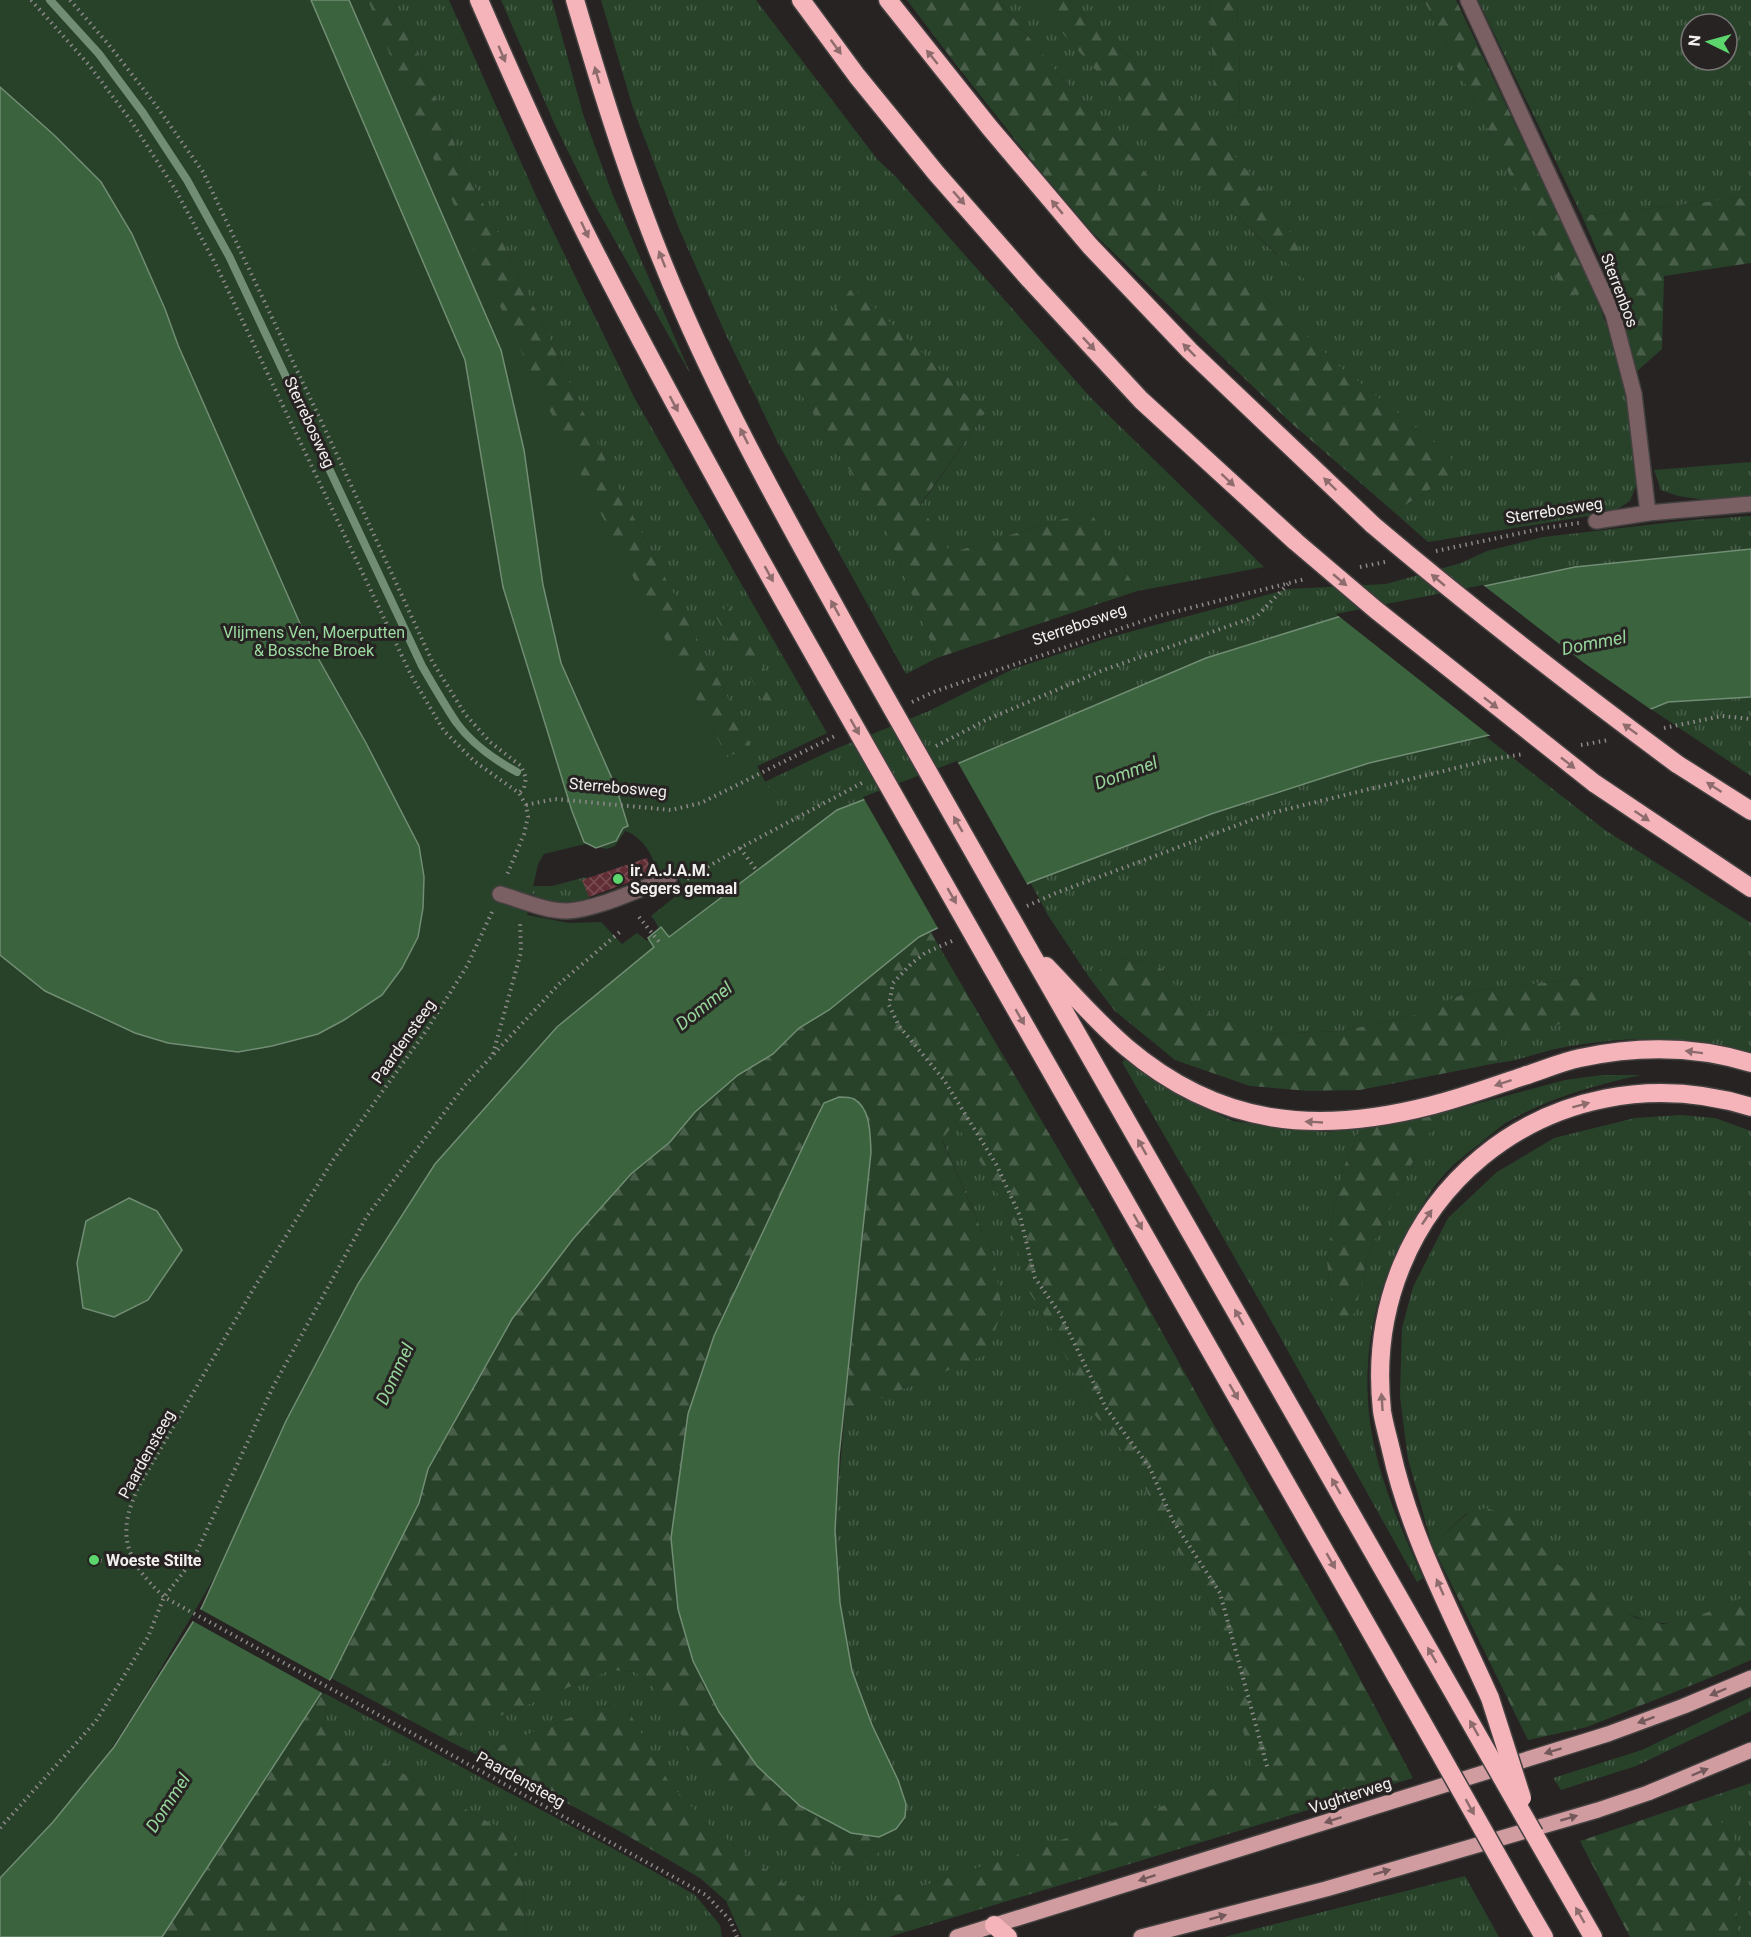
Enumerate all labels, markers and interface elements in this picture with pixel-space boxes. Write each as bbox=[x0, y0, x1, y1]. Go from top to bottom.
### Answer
north arrow bbox=[1679, 12, 1739, 72]
text: N bbox=[1685, 34, 1705, 47]
one-way arrow bbox=[829, 40, 841, 55]
one-way arrow bbox=[498, 45, 507, 62]
one-way arrow bbox=[926, 50, 939, 65]
one-way arrow bbox=[592, 66, 601, 84]
one-way arrow bbox=[952, 191, 966, 206]
one-way arrow bbox=[1051, 200, 1064, 215]
one-way arrow bbox=[580, 222, 589, 239]
one-way arrow bbox=[657, 250, 666, 268]
street label: Sterrenbos bbox=[1597, 251, 1642, 330]
one-way arrow bbox=[1082, 336, 1096, 351]
one-way arrow bbox=[1182, 342, 1196, 357]
street label: Sterrebosweg bbox=[280, 374, 339, 471]
one-way arrow bbox=[669, 395, 679, 412]
one-way arrow bbox=[739, 427, 748, 444]
one-way arrow bbox=[1220, 473, 1235, 486]
one-way arrow bbox=[1324, 478, 1338, 492]
street label: Sterrebosweg bbox=[1504, 493, 1604, 528]
one-way arrow bbox=[764, 566, 774, 583]
one-way arrow bbox=[1332, 573, 1347, 586]
one-way arrow bbox=[1431, 574, 1446, 587]
one-way arrow bbox=[830, 599, 840, 616]
street label: Sterrebosweg bbox=[1030, 599, 1129, 649]
park label: Vlijmens Ven, Moerputten & Bossche Broek bbox=[223, 623, 405, 660]
water label: Dommel bbox=[1560, 626, 1629, 659]
one-way arrow bbox=[1484, 696, 1499, 708]
one-way arrow bbox=[850, 719, 860, 736]
one-way arrow bbox=[1623, 723, 1639, 735]
water label: Dommel bbox=[1091, 751, 1161, 794]
one-way arrow bbox=[1560, 756, 1576, 769]
street label: Sterrebosweg bbox=[568, 774, 668, 801]
one-way arrow bbox=[1706, 782, 1722, 793]
one-way arrow bbox=[1633, 811, 1650, 822]
one-way arrow bbox=[952, 816, 963, 832]
place label: ir. A.J.A.M. Segers gemaal bbox=[630, 861, 737, 898]
marker: ir. A.J.A.M. Segers gemaal bbox=[611, 872, 625, 886]
one-way arrow bbox=[946, 888, 956, 905]
water label: Dommel bbox=[671, 977, 737, 1034]
street label: Paardensteeg bbox=[367, 996, 439, 1087]
one-way arrow bbox=[1015, 1009, 1025, 1026]
one-way arrow bbox=[1684, 1047, 1703, 1056]
one-way arrow bbox=[1494, 1079, 1512, 1088]
one-way arrow bbox=[1572, 1099, 1591, 1109]
one-way arrow bbox=[1304, 1117, 1323, 1126]
one-way arrow bbox=[1137, 1139, 1147, 1156]
one-way arrow bbox=[1422, 1208, 1433, 1225]
one-way arrow bbox=[1132, 1214, 1142, 1231]
one-way arrow bbox=[1234, 1308, 1244, 1325]
water label: Dommel bbox=[371, 1339, 418, 1408]
one-way arrow bbox=[1229, 1384, 1239, 1401]
one-way arrow bbox=[1377, 1392, 1387, 1411]
street label: Paardensteeg bbox=[114, 1407, 179, 1502]
one-way arrow bbox=[1330, 1478, 1341, 1494]
place label: Woeste Stilte bbox=[106, 1551, 202, 1570]
marker: Woeste Stilte bbox=[87, 1553, 101, 1567]
one-way arrow bbox=[1325, 1553, 1336, 1569]
one-way arrow bbox=[1435, 1578, 1445, 1596]
one-way arrow bbox=[1428, 1647, 1438, 1664]
one-way arrow bbox=[1708, 1687, 1726, 1697]
one-way arrow bbox=[1637, 1715, 1655, 1725]
one-way arrow bbox=[1469, 1719, 1479, 1736]
street label: Paardensteeg bbox=[473, 1747, 568, 1812]
one-way arrow bbox=[1544, 1747, 1562, 1756]
one-way arrow bbox=[1691, 1767, 1709, 1777]
water label: Dommel bbox=[141, 1769, 195, 1836]
street label: Vughterweg bbox=[1307, 1773, 1394, 1818]
one-way arrow bbox=[1465, 1799, 1475, 1816]
one-way arrow bbox=[1560, 1813, 1578, 1822]
one-way arrow bbox=[1324, 1815, 1342, 1825]
one-way arrow bbox=[1373, 1867, 1391, 1876]
one-way arrow bbox=[1138, 1874, 1156, 1884]
one-way arrow bbox=[1575, 1906, 1585, 1923]
one-way arrow bbox=[1209, 1911, 1227, 1921]

